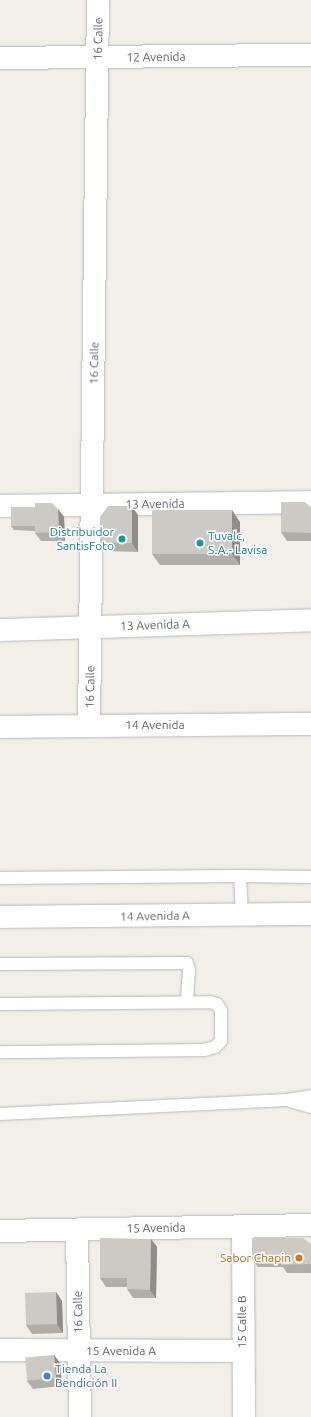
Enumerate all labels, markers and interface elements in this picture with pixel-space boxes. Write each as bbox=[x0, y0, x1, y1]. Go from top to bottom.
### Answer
street label: 16 Calle bbox=[90, 18, 106, 60]
street label: 12 Avenida bbox=[126, 49, 186, 65]
street label: 16 Calle bbox=[86, 342, 102, 384]
street label: 13 Avenida bbox=[125, 496, 185, 512]
place label: Distribuidor SantisFoto bbox=[50, 525, 114, 553]
place label: Tuvalc, S.A.- Lavisa bbox=[208, 529, 267, 557]
marker: Distribuidor SantisFoto bbox=[117, 534, 127, 544]
marker: Tuvalc, S.A.- Lavisa bbox=[195, 538, 205, 548]
street label: 13 Avenida A bbox=[120, 617, 190, 633]
street label: 16 Calle bbox=[82, 666, 98, 708]
street label: 14 Avenida bbox=[125, 718, 185, 732]
street label: 14 Avenida A bbox=[120, 908, 190, 924]
street label: 15 Avenida bbox=[126, 1220, 186, 1236]
place label: Sabor Chapin bbox=[220, 1251, 291, 1265]
marker: Sabor Chapin bbox=[294, 1253, 304, 1263]
street label: 16 Calle bbox=[70, 1291, 86, 1333]
street label: 15 Calle B bbox=[235, 1295, 249, 1349]
street label: 15 Avenida A bbox=[86, 1344, 156, 1358]
place label: Tienda La Bendición II bbox=[55, 1362, 117, 1390]
marker: Tienda La Bendición II bbox=[42, 1371, 52, 1381]

